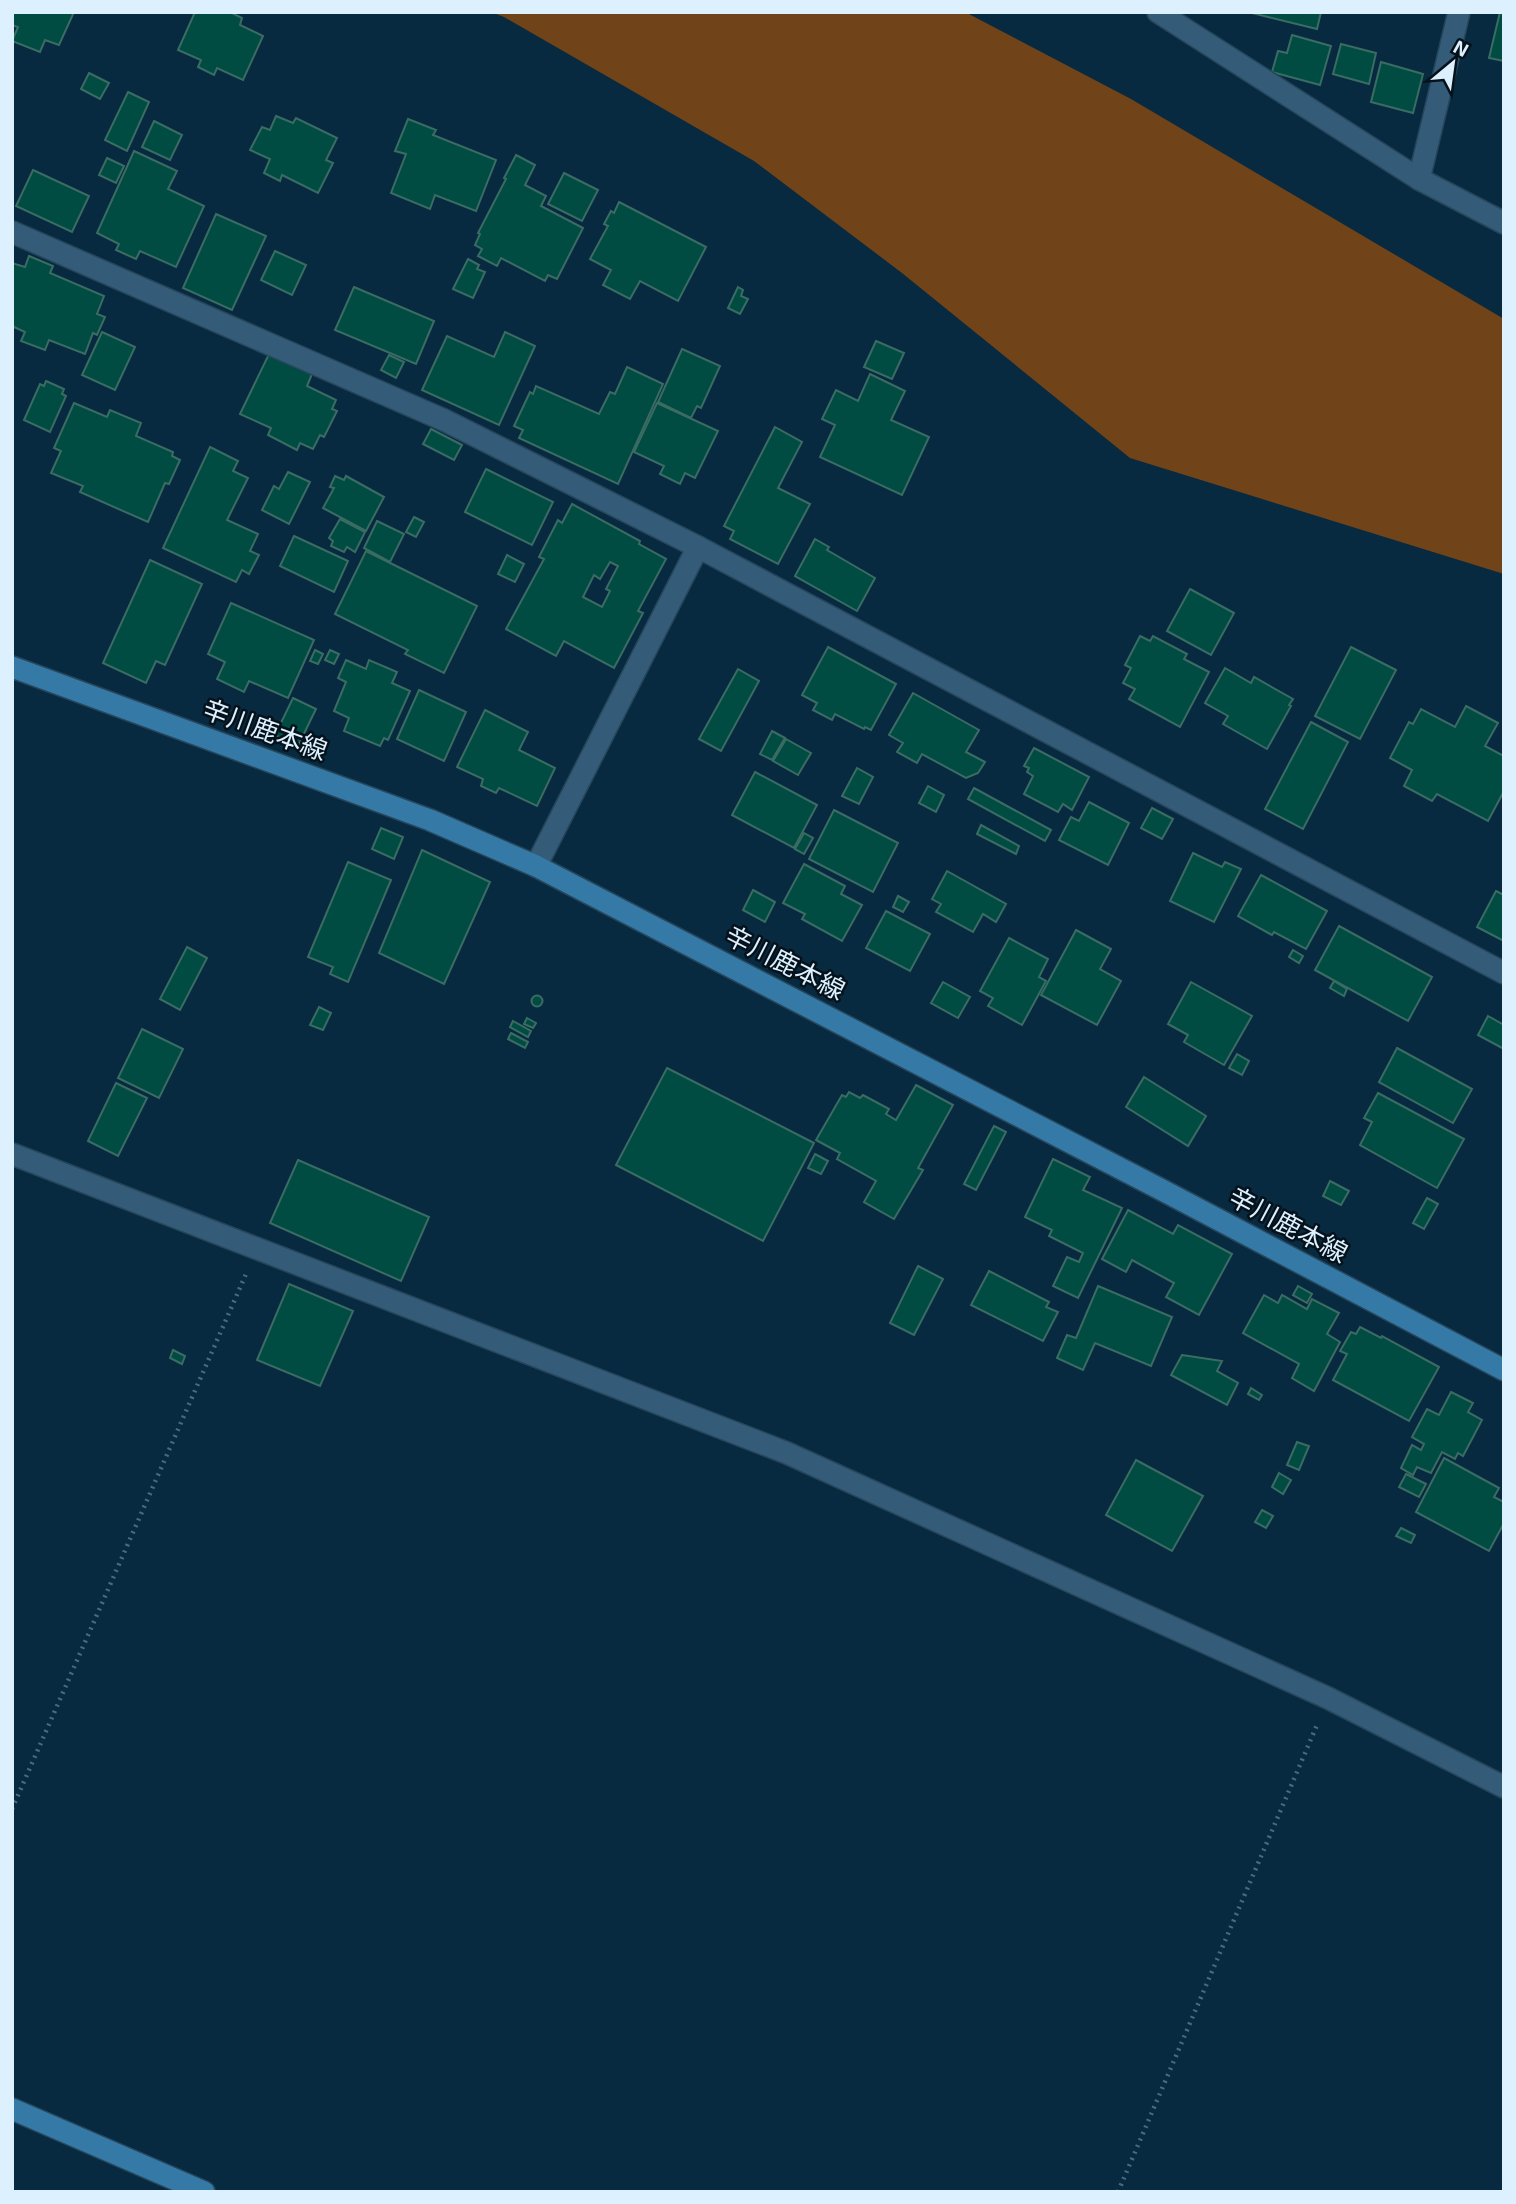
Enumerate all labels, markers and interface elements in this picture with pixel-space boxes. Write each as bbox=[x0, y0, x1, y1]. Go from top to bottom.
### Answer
north arrow bbox=[1418, 28, 1488, 98]
text: N bbox=[1450, 34, 1473, 61]
street label: 辛川鹿本線 bbox=[199, 692, 332, 765]
street label: 辛川鹿本線 bbox=[721, 918, 851, 1005]
street label: 辛川鹿本線 bbox=[1224, 1179, 1353, 1268]

